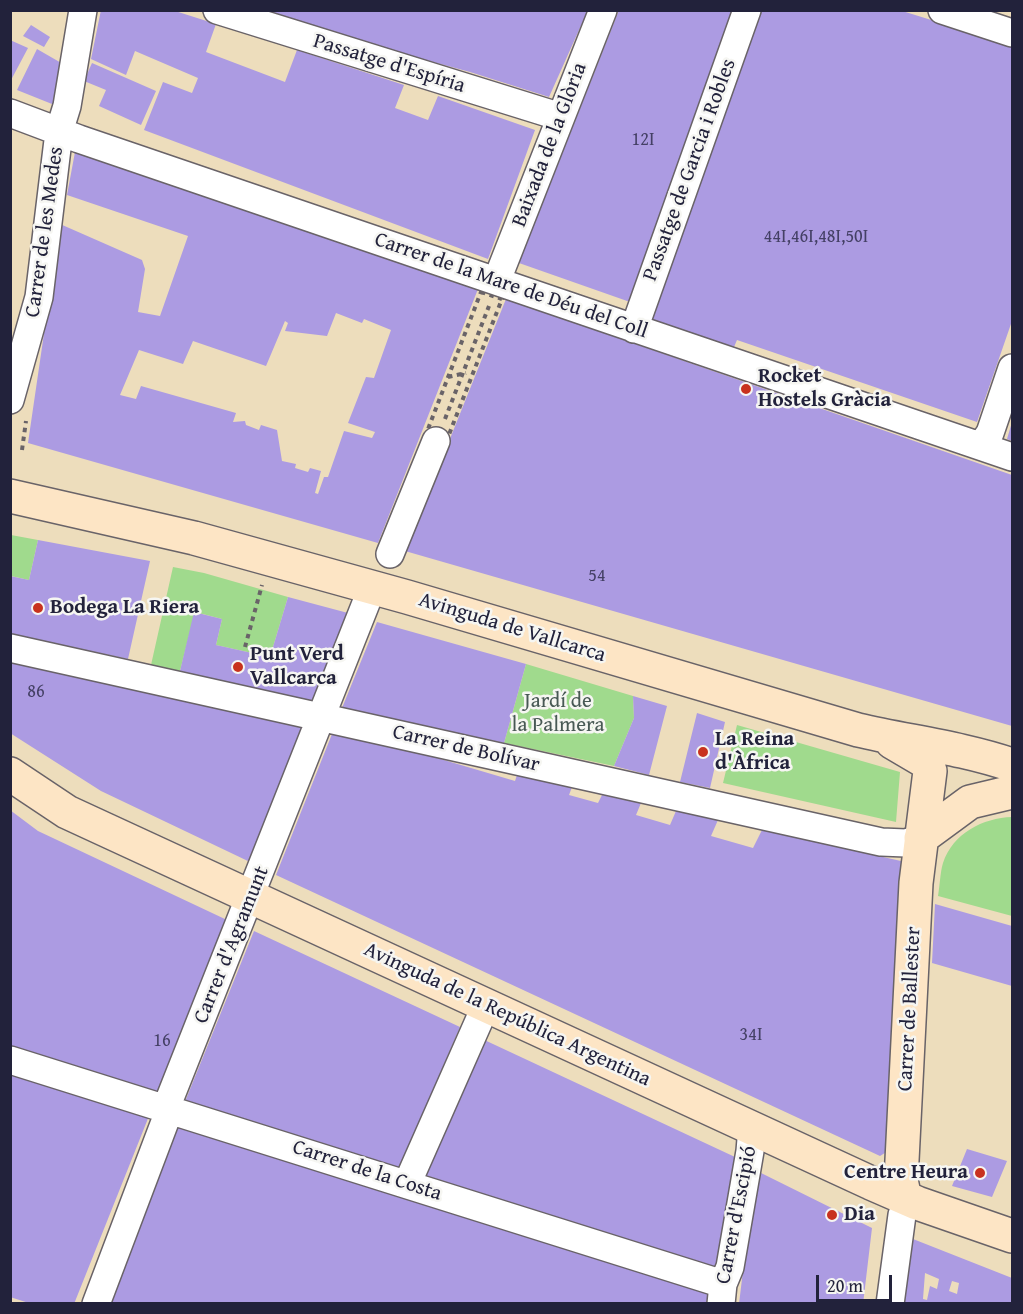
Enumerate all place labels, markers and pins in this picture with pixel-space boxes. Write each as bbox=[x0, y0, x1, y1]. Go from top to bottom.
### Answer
place label: Rocket Hostels Gràcia bbox=[758, 364, 891, 414]
marker: Rocket Hostels Gràcia bbox=[739, 382, 753, 396]
place label: Bodega La Riera bbox=[50, 595, 199, 621]
marker: Bodega La Riera bbox=[31, 601, 45, 615]
place label: Punt Verd Vallcarca bbox=[250, 642, 344, 692]
marker: Punt Verd Vallcarca bbox=[231, 660, 245, 674]
place label: La Reina d'Àfrica bbox=[715, 727, 794, 777]
marker: La Reina d'Àfrica bbox=[696, 745, 710, 759]
place label: Centre Heura bbox=[844, 1160, 968, 1186]
marker: Centre Heura bbox=[973, 1166, 987, 1180]
place label: Dia bbox=[844, 1202, 875, 1228]
marker: Dia bbox=[825, 1208, 839, 1222]

